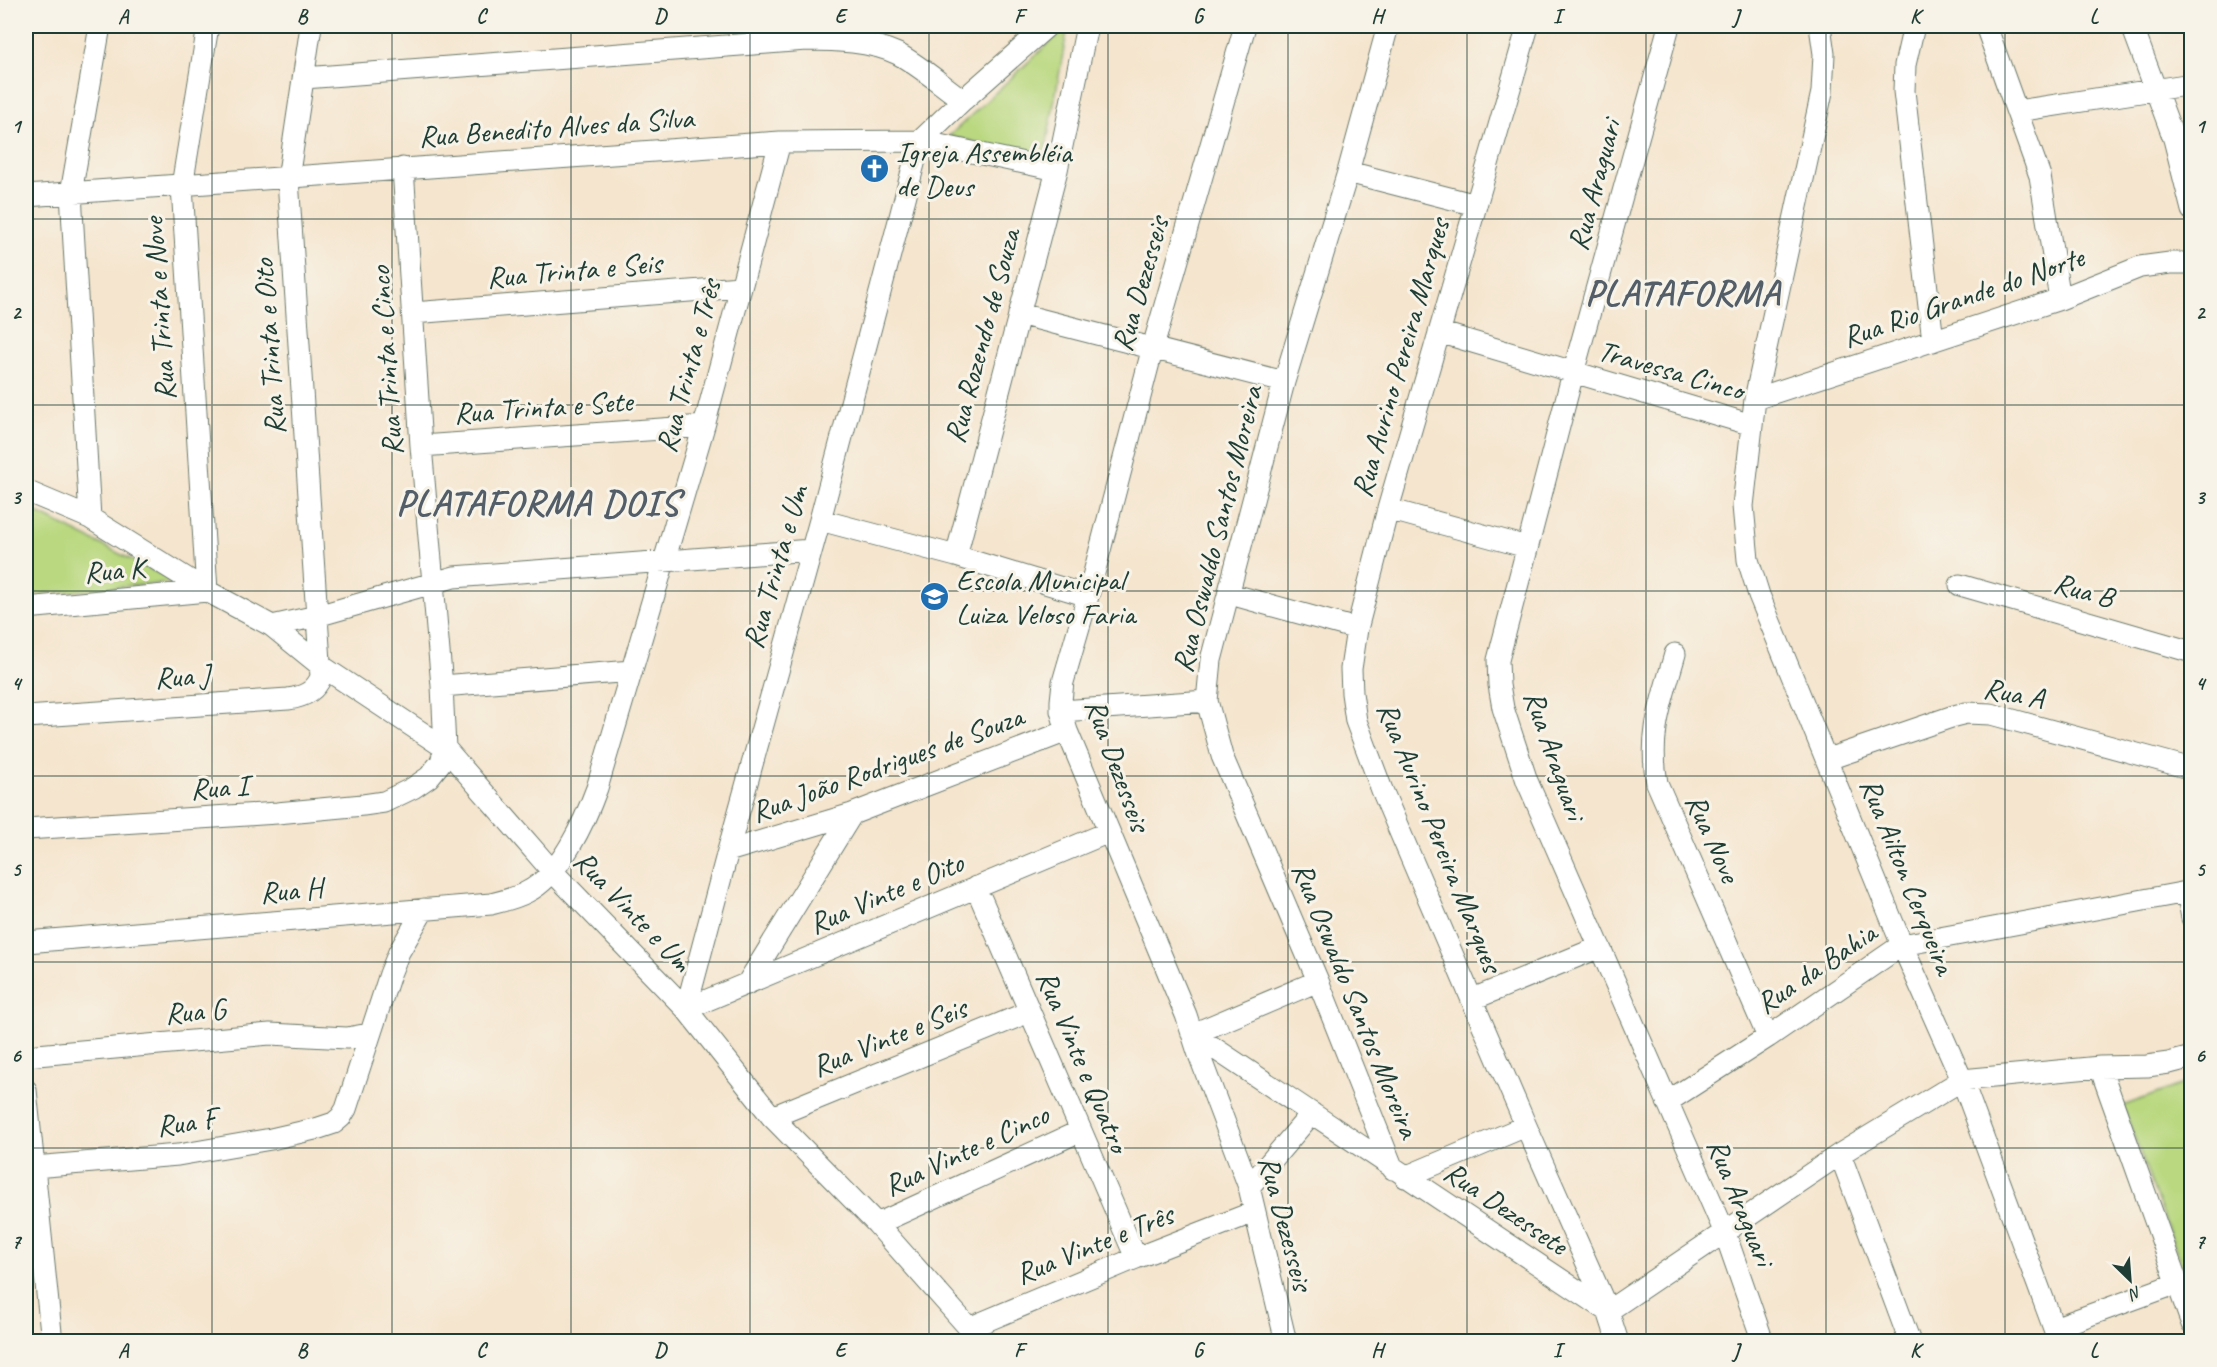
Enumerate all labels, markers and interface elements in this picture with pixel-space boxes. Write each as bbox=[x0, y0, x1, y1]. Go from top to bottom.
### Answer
text: A bbox=[118, 4, 130, 29]
text: B bbox=[297, 4, 309, 29]
text: C bbox=[476, 4, 488, 29]
text: D bbox=[654, 4, 668, 29]
text: E bbox=[835, 4, 849, 29]
text: F bbox=[1014, 4, 1028, 29]
text: G bbox=[1193, 4, 1206, 29]
text: H bbox=[1371, 4, 1386, 29]
text: I bbox=[1553, 4, 1566, 29]
text: J bbox=[1731, 4, 1743, 29]
text: K bbox=[1910, 4, 1924, 29]
text: L bbox=[2090, 4, 2100, 29]
street label: Rua Benedito Alves da Silva bbox=[417, 98, 697, 156]
street label: Rua Araguari bbox=[1558, 112, 1631, 254]
text: 1 bbox=[12, 114, 23, 139]
text: 1 bbox=[2196, 114, 2207, 139]
place label: Igreja Assembléia de Deus bbox=[896, 133, 1074, 205]
church icon: Igreja Assembléia de Deus bbox=[859, 153, 891, 185]
street label: Rua Dezesseis bbox=[1103, 210, 1178, 356]
street label: Rua Aurino Pereira Marques bbox=[1342, 212, 1459, 502]
street label: Rua Trinta e Nove bbox=[133, 214, 184, 402]
street label: Rua Rozendo de Souza bbox=[935, 222, 1030, 447]
street label: Rua Rio Grande do Norte bbox=[1837, 237, 2091, 356]
street label: Rua Trinta e Seis bbox=[485, 243, 666, 297]
street label: Rua Trinta e Oito bbox=[244, 256, 294, 436]
street label: Rua Trinta e Cinco bbox=[360, 264, 412, 457]
district label: PLATAFORMA bbox=[1585, 270, 1782, 316]
street label: Rua Trinta e Três bbox=[647, 273, 730, 456]
text: 2 bbox=[12, 300, 23, 325]
text: 2 bbox=[2196, 300, 2207, 325]
street label: Travessa Cinco bbox=[1594, 331, 1752, 410]
street label: Rua Oswaldo Santos Moreira bbox=[1163, 380, 1271, 676]
street label: Rua Trinta e Sete bbox=[452, 382, 636, 432]
street label: Rua Trinta e Um bbox=[734, 479, 817, 653]
district label: PLATAFORMA DOIS bbox=[396, 480, 686, 526]
text: 3 bbox=[12, 485, 23, 510]
text: 3 bbox=[2196, 485, 2207, 510]
street label: Rua K bbox=[82, 548, 151, 592]
place label: Escola Municipal Luiza Veloso Faria bbox=[956, 561, 1138, 633]
street label: Rua B bbox=[2049, 563, 2121, 617]
school or university icon: Escola Municipal Luiza Veloso Faria bbox=[919, 581, 951, 613]
street label: Rua J bbox=[153, 655, 214, 697]
street label: Rua A bbox=[1981, 669, 2049, 718]
text: 4 bbox=[12, 671, 24, 696]
text: 4 bbox=[2196, 671, 2208, 696]
street label: Rua Araguari bbox=[1515, 686, 1596, 828]
street label: Rua Dezesseis bbox=[1077, 694, 1160, 839]
street label: Rua João Rodrigues de Souza bbox=[746, 696, 1031, 831]
street label: Rua Aurino Pereira Marques bbox=[1368, 696, 1513, 980]
street label: Rua I bbox=[189, 766, 256, 808]
street label: Rua Ailton Cerqueira bbox=[1851, 772, 1966, 982]
street label: Rua Nove bbox=[1677, 788, 1750, 890]
street label: Rua Vinte e Um bbox=[566, 842, 701, 981]
street label: Rua Vinte e Oito bbox=[803, 843, 970, 943]
text: 5 bbox=[12, 857, 23, 882]
street label: Rua Oswaldo Santos Moreira bbox=[1283, 857, 1429, 1145]
text: 5 bbox=[2196, 857, 2207, 882]
street label: Rua H bbox=[258, 868, 328, 912]
street label: Rua da Bahia bbox=[1749, 912, 1886, 1022]
street label: Rua Vinte e Quatro bbox=[1028, 964, 1140, 1161]
street label: Rua Vinte e Seis bbox=[806, 988, 974, 1085]
street label: Rua G bbox=[163, 989, 230, 1033]
text: 6 bbox=[11, 1043, 22, 1068]
text: 6 bbox=[2195, 1043, 2206, 1068]
street label: Rua Vinte e Cinco bbox=[877, 1095, 1056, 1205]
street label: Rua F bbox=[154, 1098, 225, 1145]
street label: Rua Araguari bbox=[1698, 1133, 1785, 1274]
street label: Rua Dezesseis bbox=[1250, 1151, 1323, 1297]
street label: Rua Dezessete bbox=[1437, 1153, 1577, 1265]
street label: Rua Vinte e Três bbox=[1010, 1194, 1181, 1293]
text: 7 bbox=[12, 1229, 23, 1254]
text: 7 bbox=[2196, 1229, 2207, 1254]
north arrow bbox=[2100, 1250, 2160, 1310]
text: N bbox=[2124, 1282, 2145, 1305]
text: A bbox=[118, 1338, 130, 1363]
text: B bbox=[297, 1338, 309, 1363]
text: C bbox=[476, 1338, 488, 1363]
text: D bbox=[654, 1338, 668, 1363]
text: E bbox=[835, 1338, 849, 1363]
text: F bbox=[1014, 1338, 1028, 1363]
text: G bbox=[1193, 1338, 1206, 1363]
text: H bbox=[1371, 1338, 1386, 1363]
text: I bbox=[1553, 1338, 1566, 1363]
text: J bbox=[1731, 1338, 1743, 1363]
text: K bbox=[1910, 1338, 1924, 1363]
text: L bbox=[2090, 1338, 2100, 1363]

